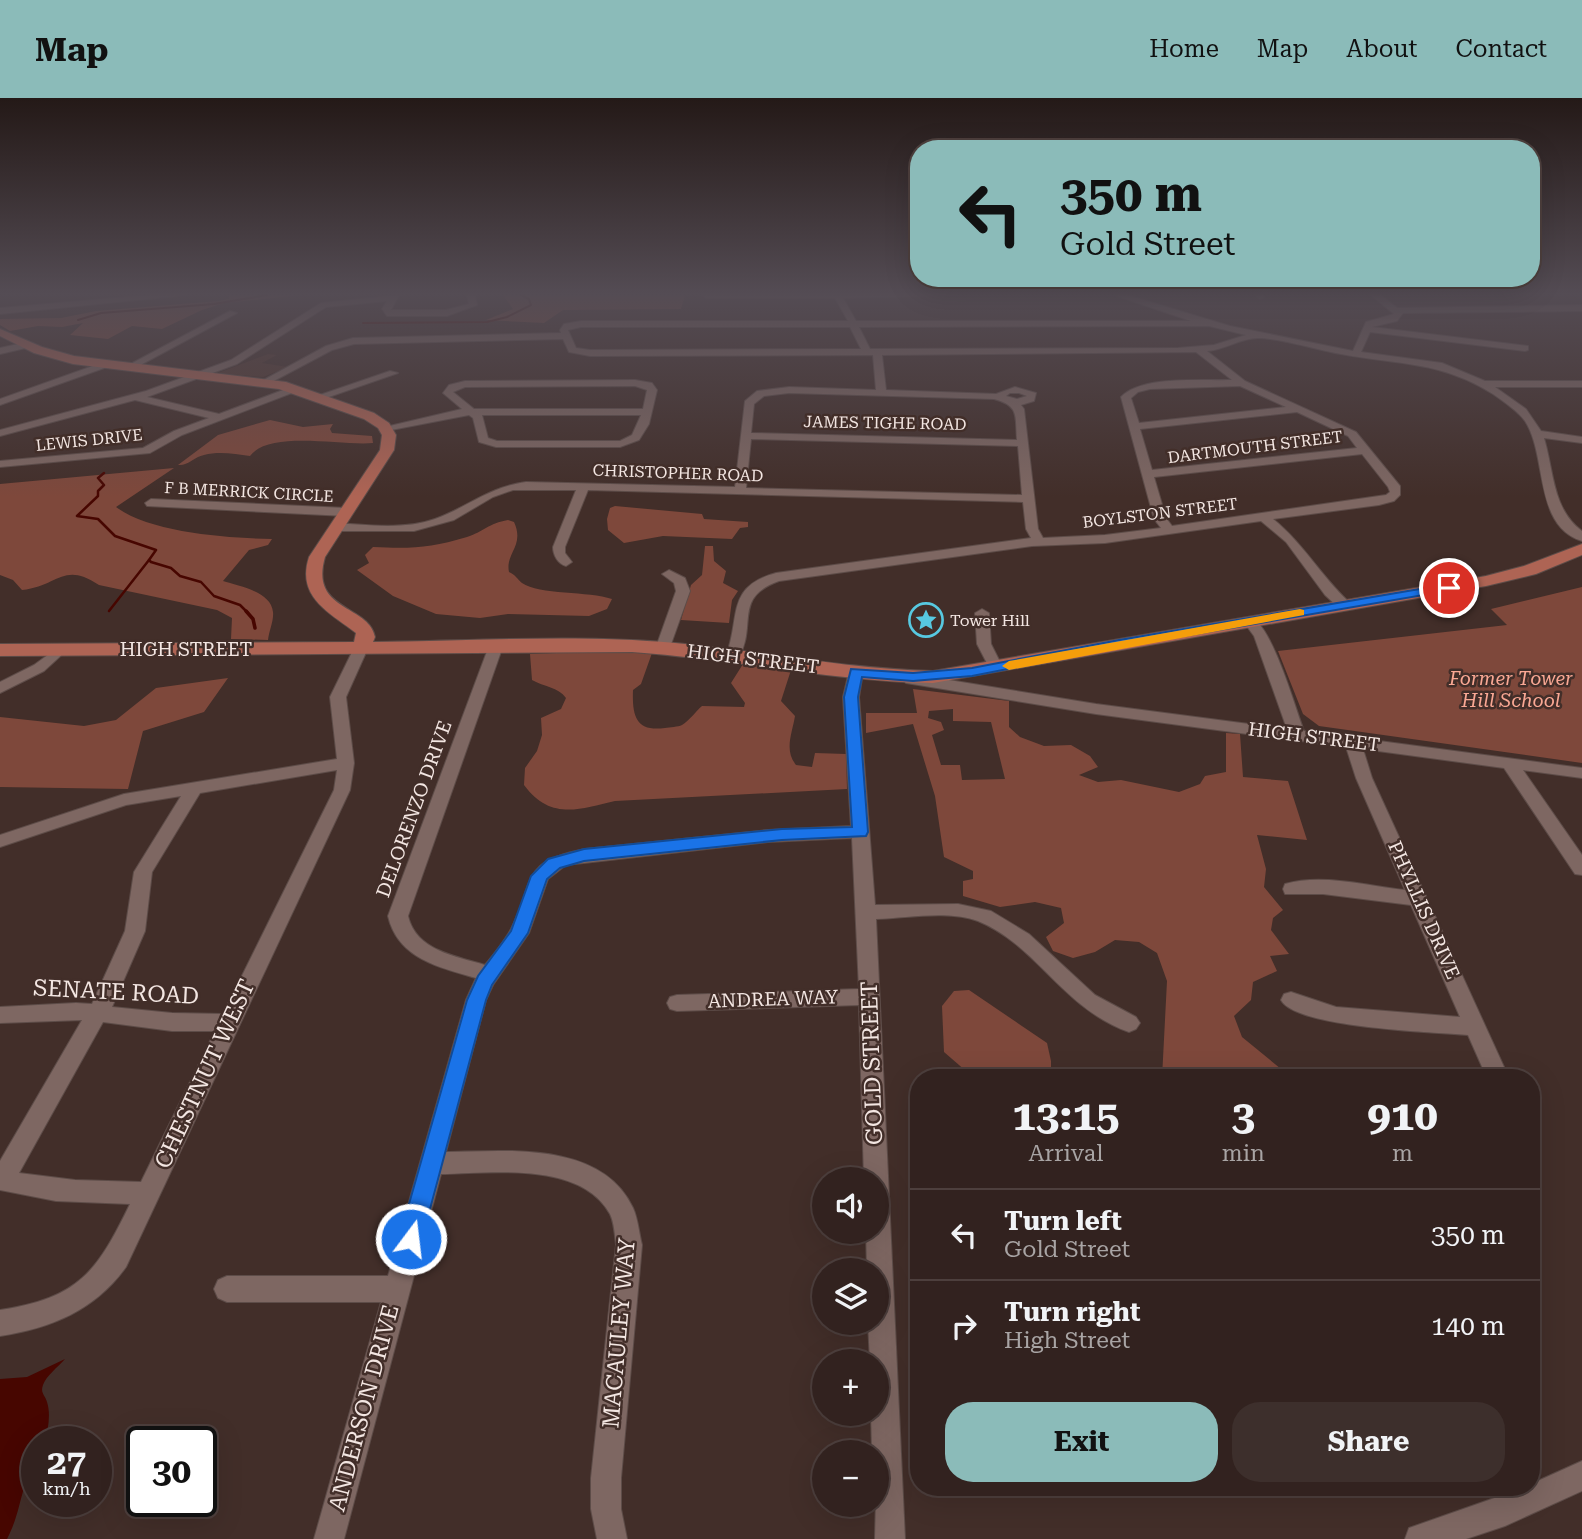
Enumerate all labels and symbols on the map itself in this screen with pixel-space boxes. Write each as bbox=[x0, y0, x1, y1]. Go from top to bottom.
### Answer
street label: JAMES TIGHE ROAD bbox=[803, 412, 967, 434]
street label: LEWIS DRIVE bbox=[35, 425, 143, 455]
street label: DARTMOUTH STREET bbox=[1166, 427, 1344, 467]
street label: CHRISTOPHER ROAD bbox=[592, 461, 764, 485]
street label: F B MERRICK CIRCLE bbox=[164, 478, 334, 506]
street label: BOYLSTON STREET bbox=[1081, 494, 1239, 532]
pin bbox=[1419, 558, 1479, 618]
place icon: Tower Hill bbox=[907, 601, 945, 639]
place label: Tower Hill bbox=[950, 611, 1030, 630]
street label: HIGH STREET bbox=[120, 638, 252, 661]
street label: HIGH STREET bbox=[686, 640, 820, 678]
park label: Former Tower Hill School bbox=[1448, 667, 1573, 712]
street label: DELORENZO DRIVE bbox=[371, 717, 457, 901]
street label: HIGH STREET bbox=[1247, 718, 1381, 756]
street label: PHYLLIS DRIVE bbox=[1383, 837, 1465, 983]
street label: SENATE ROAD bbox=[32, 974, 200, 1010]
street label: CHESTNUT WEST bbox=[149, 975, 261, 1173]
street label: GOLD STREET bbox=[856, 981, 888, 1145]
street label: ANDREA WAY bbox=[707, 985, 839, 1013]
position arrow bbox=[374, 1202, 448, 1276]
street label: MACAULEY WAY bbox=[597, 1236, 641, 1429]
street label: ANDERSON DRIVE bbox=[323, 1302, 405, 1514]
speed limit sign: 30 bbox=[126, 1426, 217, 1517]

